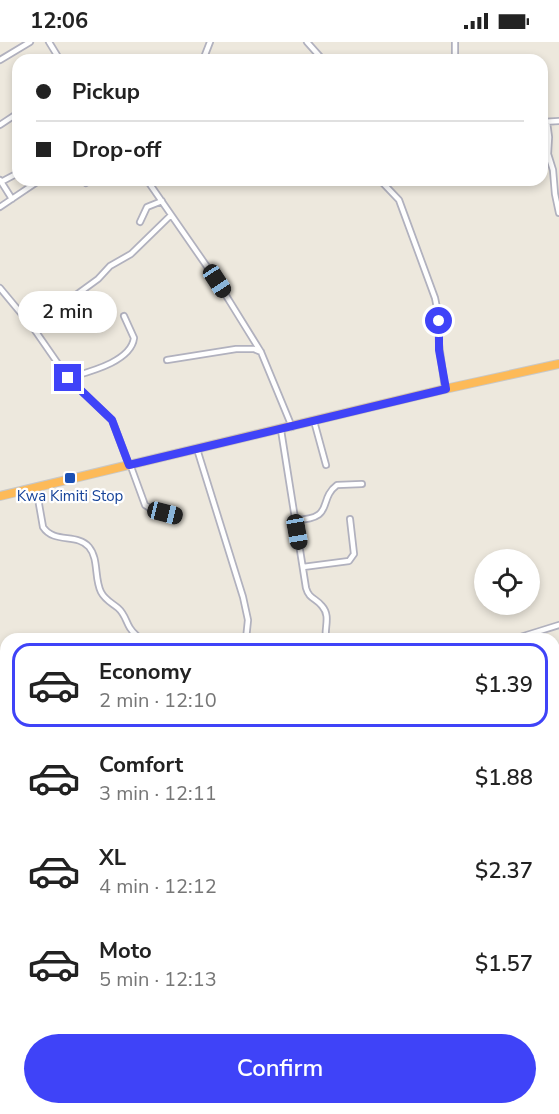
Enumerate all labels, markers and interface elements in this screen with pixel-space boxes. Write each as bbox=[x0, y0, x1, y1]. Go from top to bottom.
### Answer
text: 12:06 bbox=[30, 6, 88, 36]
text: Pickup bbox=[72, 77, 140, 107]
text: Drop-off bbox=[72, 135, 161, 165]
car bbox=[200, 261, 234, 301]
callout: 2 min bbox=[19, 291, 118, 333]
text: 2 min bbox=[42, 298, 93, 325]
route start bbox=[425, 307, 452, 334]
route end bbox=[54, 364, 81, 391]
marker: Kwa Kimiti Stop bbox=[63, 471, 77, 485]
place label: Kwa Kimiti Stop bbox=[17, 486, 123, 506]
car bbox=[145, 500, 185, 526]
car bbox=[285, 513, 309, 551]
map controls bbox=[474, 549, 540, 615]
button: locate bbox=[474, 549, 540, 615]
text: Economy bbox=[99, 657, 191, 687]
icon: car bbox=[27, 658, 81, 712]
text: $1.39 bbox=[475, 670, 533, 700]
text: 2 min · 12:10 bbox=[99, 687, 217, 714]
text: Comfort bbox=[99, 750, 183, 780]
icon: car bbox=[27, 751, 81, 805]
text: $1.88 bbox=[475, 763, 533, 793]
text: 3 min · 12:11 bbox=[99, 780, 217, 807]
text: XL bbox=[99, 843, 126, 873]
icon: car bbox=[27, 844, 81, 898]
text: $2.37 bbox=[475, 856, 533, 886]
text: 4 min · 12:12 bbox=[99, 873, 217, 900]
text: Moto bbox=[99, 936, 152, 966]
icon: car bbox=[27, 937, 81, 991]
text: $1.57 bbox=[475, 949, 533, 979]
text: 5 min · 12:13 bbox=[99, 966, 217, 993]
button: Confirm bbox=[24, 1034, 536, 1103]

